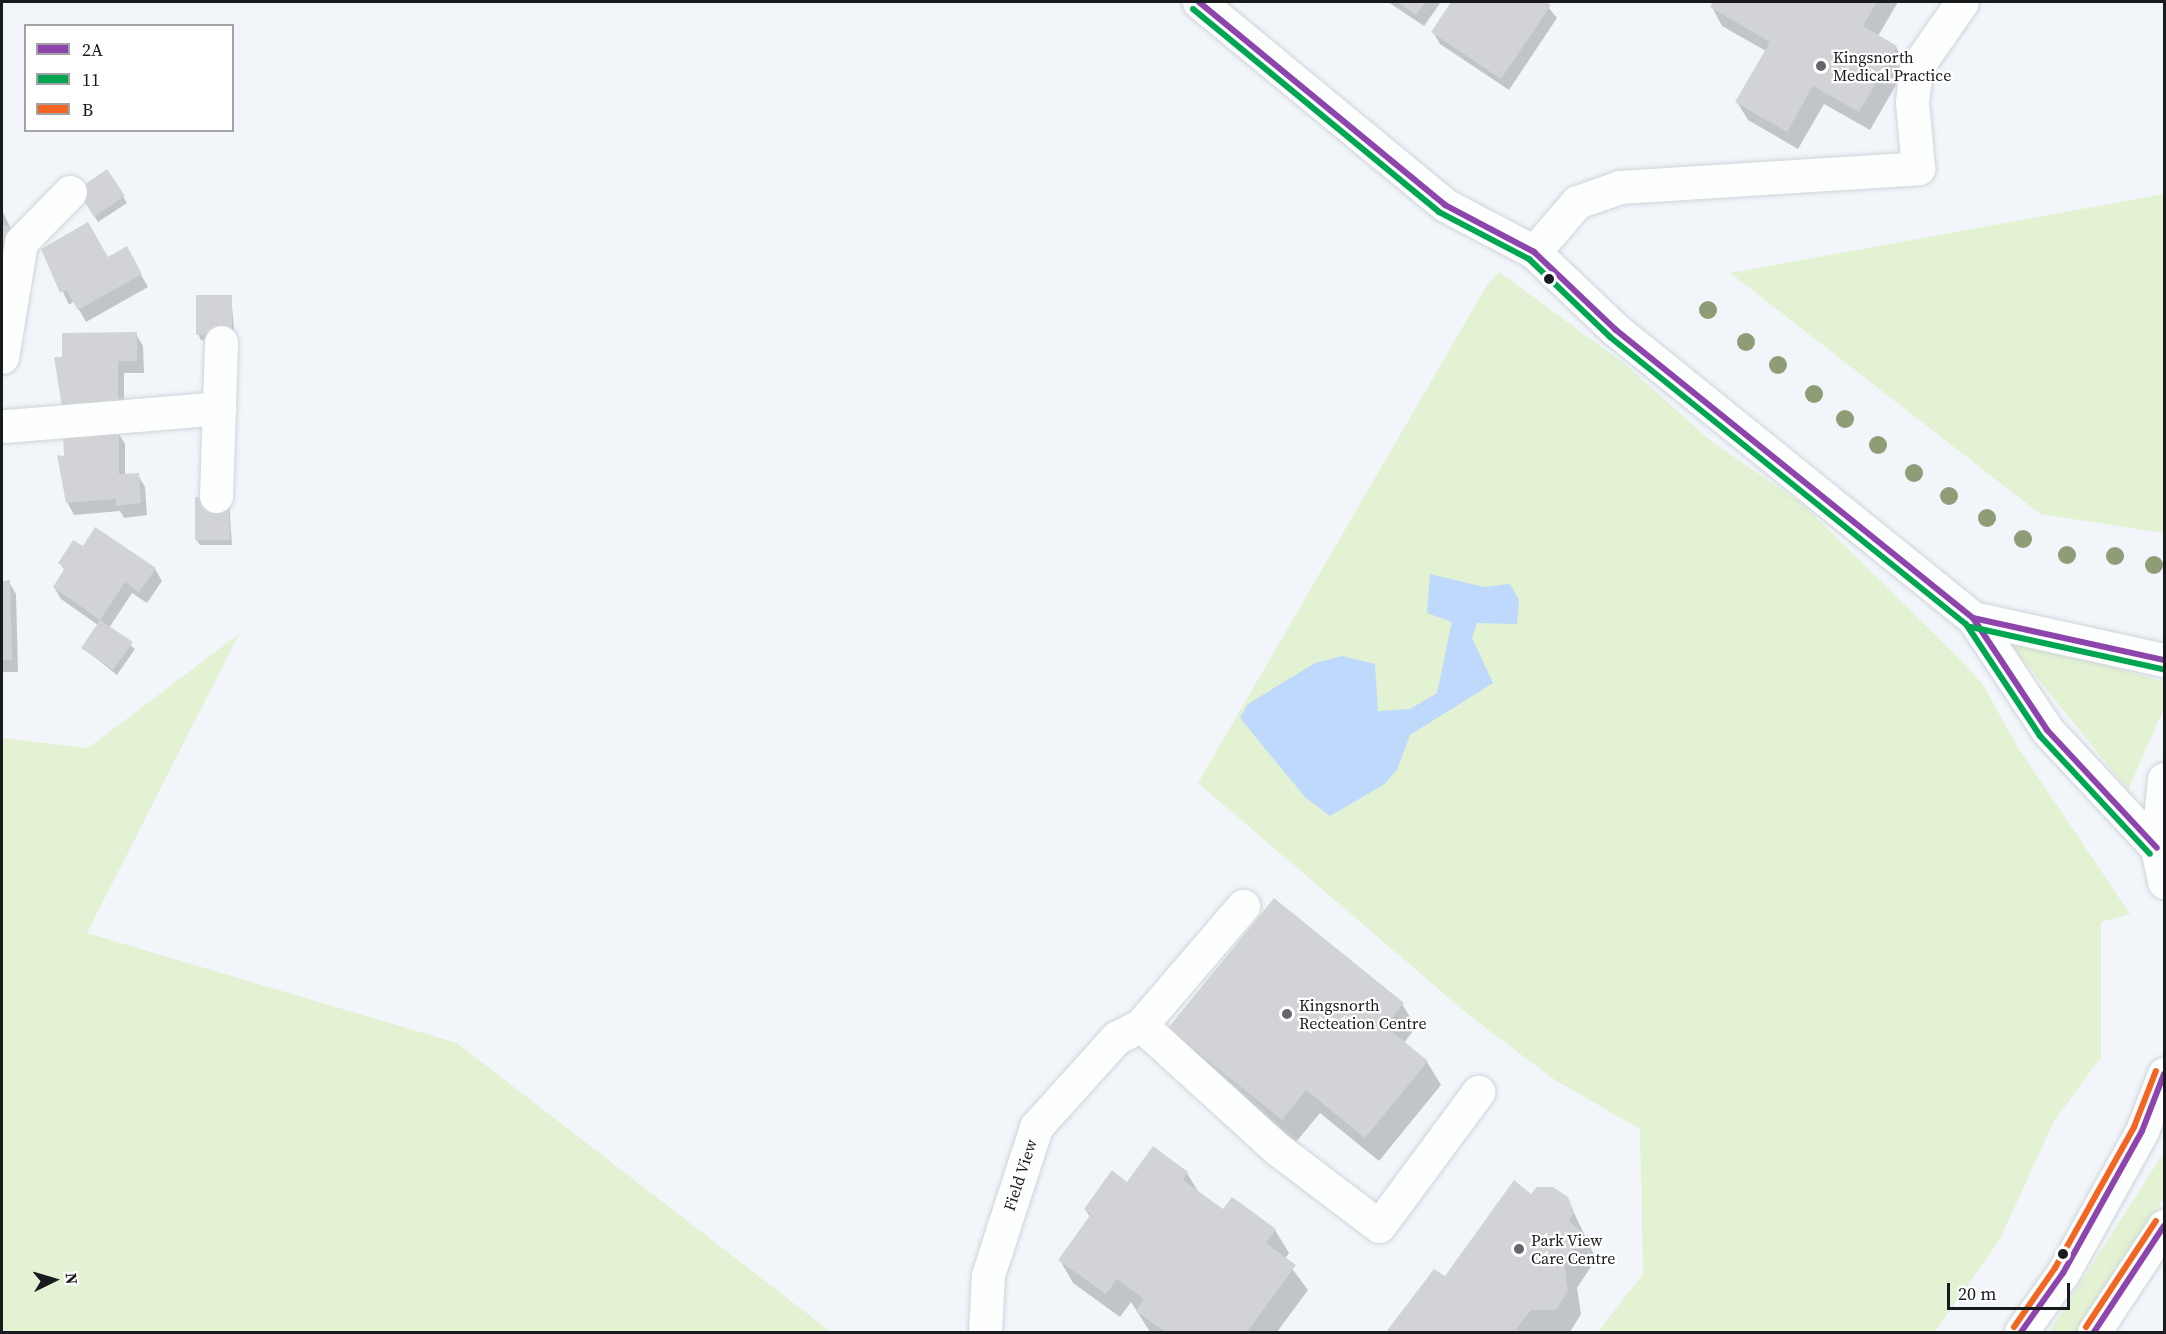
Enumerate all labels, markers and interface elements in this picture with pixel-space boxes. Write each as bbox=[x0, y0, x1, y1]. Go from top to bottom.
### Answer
legend bbox=[24, 24, 234, 132]
text: 2A bbox=[82, 37, 103, 62]
place label: Kingsnorth Medical Practice bbox=[1833, 47, 1951, 85]
marker: Kingsnorth Medical Practice bbox=[1814, 59, 1828, 73]
text: 11 bbox=[82, 67, 100, 92]
text: B bbox=[82, 97, 93, 122]
unlabelled marker bbox=[1543, 273, 1555, 285]
place label: Kingsnorth Recteation Centre bbox=[1299, 995, 1427, 1033]
marker: Kingsnorth Recteation Centre bbox=[1280, 1007, 1294, 1021]
street label: Field View bbox=[999, 1137, 1041, 1213]
place label: Park View Care Centre bbox=[1531, 1230, 1615, 1268]
marker: Park View Care Centre bbox=[1512, 1242, 1526, 1256]
unlabelled marker bbox=[2057, 1248, 2069, 1260]
north arrow bbox=[24, 1250, 84, 1310]
scale bar bbox=[1950, 1271, 2073, 1309]
text: N bbox=[60, 1272, 83, 1285]
text: 20 m bbox=[1958, 1281, 1996, 1306]

